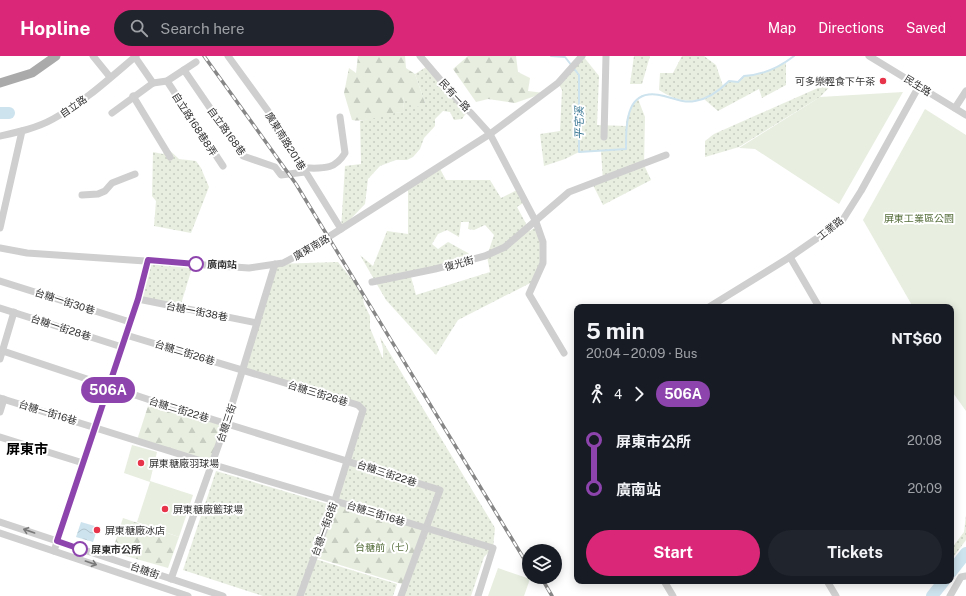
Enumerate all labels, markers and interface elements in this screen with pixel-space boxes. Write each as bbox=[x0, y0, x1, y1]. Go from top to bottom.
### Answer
search box bbox=[114, 10, 394, 46]
text: Hopline bbox=[20, 17, 90, 39]
icon: search bbox=[128, 17, 150, 39]
text: Search here bbox=[160, 20, 245, 37]
text: Map bbox=[768, 20, 796, 36]
text: Directions bbox=[818, 20, 884, 36]
text: Saved bbox=[906, 20, 946, 36]
street label: 民生路 bbox=[902, 72, 934, 98]
place label: 可多樂輕食下午茶 bbox=[795, 75, 875, 87]
street label: 民有一路 bbox=[437, 76, 473, 114]
marker: 可多樂輕食下午茶 bbox=[878, 76, 888, 86]
street label: 自立路168巷8弄 bbox=[170, 90, 220, 158]
street label: 自立路 bbox=[57, 92, 89, 120]
street label: 自立路168巷 bbox=[205, 105, 249, 157]
water label: 平宅溪 bbox=[573, 105, 585, 140]
street label: 廣東南路201巷 bbox=[263, 110, 309, 172]
park label: 屏東工業區公園 bbox=[884, 212, 954, 224]
street label: 工業路 bbox=[815, 214, 845, 242]
street label: 廣東南路 bbox=[291, 232, 331, 262]
street label: 復光街 bbox=[443, 253, 475, 273]
marker: 廣南站 bbox=[188, 256, 204, 272]
place label: 廣南站 bbox=[207, 258, 237, 270]
street label: 台糖一街30巷 bbox=[33, 286, 97, 316]
street label: 台糖一街38巷 bbox=[165, 299, 229, 323]
street label: 台糖一街28巷 bbox=[29, 312, 93, 342]
text: 5 min bbox=[586, 318, 645, 344]
text: NT$60 bbox=[891, 330, 942, 347]
street label: 台糖二街26巷 bbox=[154, 337, 216, 367]
text: 20:04 – 20:09 · Bus bbox=[586, 346, 697, 361]
line badge: 506A bbox=[80, 377, 136, 403]
street label: 台糖三街26巷 bbox=[287, 378, 349, 408]
text: 506A bbox=[89, 382, 127, 398]
icon: walk bbox=[586, 383, 608, 405]
icon: forward bbox=[628, 383, 650, 405]
text: 506A bbox=[664, 386, 702, 402]
text: 4 bbox=[614, 387, 622, 402]
street label: 台糖二街22巷 bbox=[148, 394, 210, 424]
street label: 台糖一街16巷 bbox=[17, 397, 79, 427]
street label: 台糖三街 bbox=[214, 402, 238, 444]
text: 屏東市公所 bbox=[616, 433, 691, 450]
text: 20:08 bbox=[907, 433, 942, 448]
district label: 屏東市 bbox=[6, 441, 48, 457]
place label: 屏東糖廠羽球場 bbox=[149, 457, 219, 469]
marker: 屏東糖廠羽球場 bbox=[136, 458, 146, 468]
street label: 台糖三街22巷 bbox=[356, 458, 418, 488]
text: 廣南站 bbox=[616, 481, 661, 498]
text: 20:09 bbox=[907, 481, 942, 496]
street label: 台糖三街16巷 bbox=[345, 498, 407, 528]
street label: 台糖一街8街 bbox=[309, 500, 339, 558]
place label: 屏東糖廠籃球場 bbox=[173, 503, 243, 515]
marker: 屏東糖廠籃球場 bbox=[160, 504, 170, 514]
place label: 屏東糖廠冰店 bbox=[105, 524, 165, 536]
marker: 屏東糖廠冰店 bbox=[92, 525, 102, 535]
one-way arrow bbox=[22, 527, 35, 534]
button: Start bbox=[586, 530, 760, 576]
button: Tickets bbox=[768, 530, 942, 576]
marker: 屏東市公所 bbox=[72, 541, 88, 557]
park label: 台糖前（七） bbox=[355, 541, 415, 553]
place label: 屏東市公所 bbox=[91, 543, 141, 555]
map controls bbox=[522, 544, 562, 584]
button: layers bbox=[522, 544, 562, 584]
street label: 台糖街 bbox=[129, 559, 161, 581]
one-way arrow bbox=[84, 560, 97, 567]

